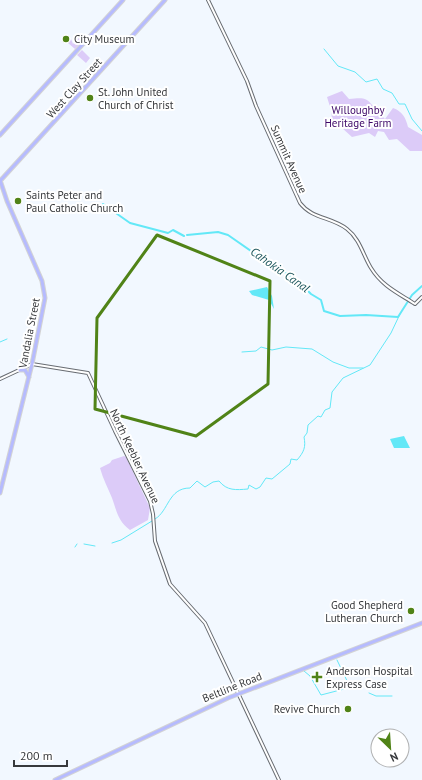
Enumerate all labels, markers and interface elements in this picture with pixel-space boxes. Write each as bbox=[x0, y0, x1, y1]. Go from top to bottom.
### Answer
place label: City Museum bbox=[74, 32, 134, 46]
marker: City Museum bbox=[61, 34, 71, 44]
street label: West Clay Street bbox=[43, 55, 105, 121]
place label: St. John United Church of Christ bbox=[98, 85, 174, 112]
marker: St. John United Church of Christ bbox=[85, 93, 95, 103]
park label: Willoughby Heritage Farm bbox=[324, 103, 392, 130]
street label: Summit Avenue bbox=[268, 123, 310, 196]
place label: Saints Peter and Paul Catholic Church bbox=[26, 188, 123, 215]
marker: Saints Peter and Paul Catholic Church bbox=[13, 196, 23, 206]
water label: Cahokia Canal bbox=[248, 244, 313, 296]
street label: Vandalia Street bbox=[15, 296, 43, 370]
street label: North Keebler Avenue bbox=[107, 406, 163, 506]
place label: Good Shepherd Lutheran Church bbox=[325, 598, 403, 625]
marker: Good Shepherd Lutheran Church bbox=[406, 606, 416, 616]
place label: Anderson Hospital Express Case bbox=[326, 664, 413, 691]
street label: Beltline Road bbox=[200, 669, 264, 705]
marker: Anderson Hospital Express Case bbox=[311, 671, 323, 683]
place label: Revive Church bbox=[274, 702, 340, 716]
marker: Revive Church bbox=[343, 704, 353, 714]
north arrow bbox=[370, 728, 410, 768]
scale bar bbox=[14, 742, 67, 768]
text: 200 m bbox=[20, 748, 53, 763]
text: N bbox=[388, 749, 400, 765]

